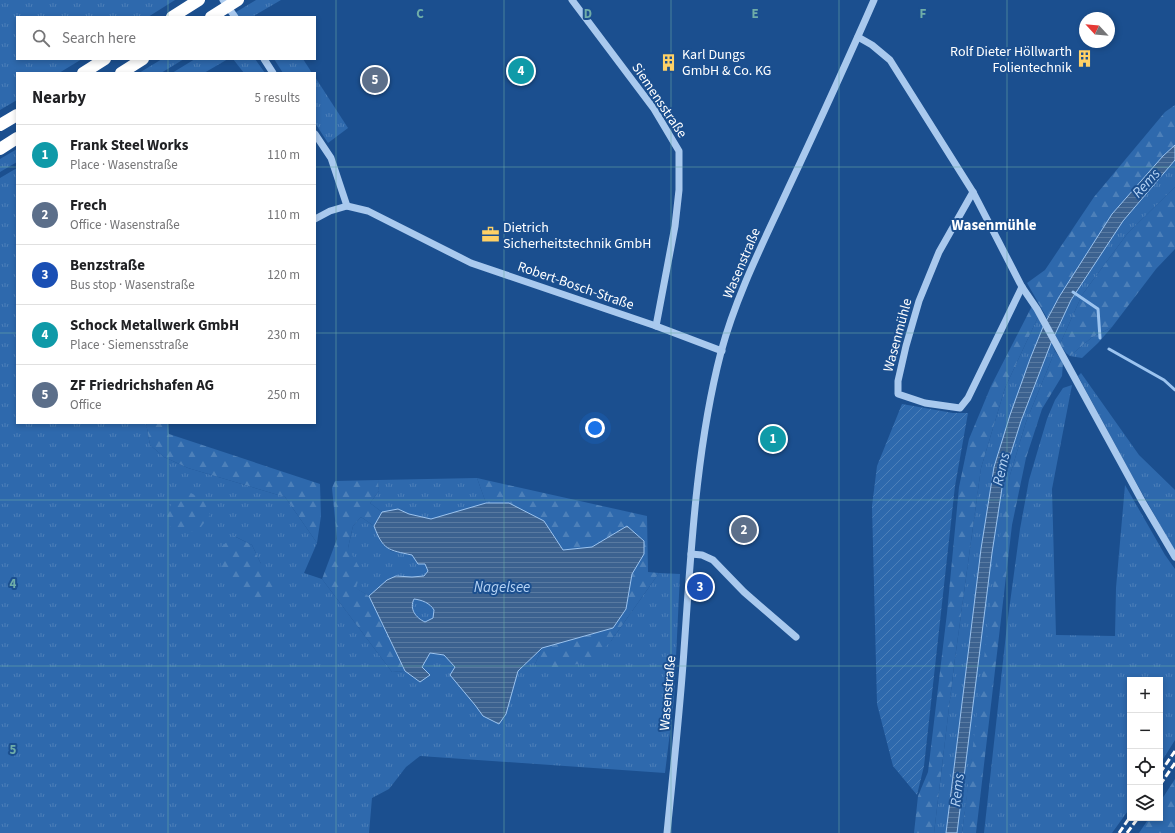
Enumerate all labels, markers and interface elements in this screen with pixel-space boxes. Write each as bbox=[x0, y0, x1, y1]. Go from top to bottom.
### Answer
text: C bbox=[416, 5, 424, 23]
text: D bbox=[584, 5, 592, 23]
text: E bbox=[751, 5, 759, 23]
text: F bbox=[920, 5, 927, 23]
north arrow bbox=[1079, 12, 1115, 48]
search box bbox=[16, 16, 316, 60]
icon: search bbox=[30, 27, 52, 49]
text: Search here bbox=[62, 28, 136, 49]
place label: Rolf Dieter Höllwarth Folientechnik bbox=[950, 42, 1072, 78]
place label: Karl Dungs GmbH & Co. KG bbox=[682, 45, 771, 81]
building icon: Rolf Dieter Höllwarth Folientechnik bbox=[1075, 49, 1095, 69]
building icon: Karl Dungs GmbH & Co. KG bbox=[659, 52, 679, 72]
pin: 4 bbox=[508, 56, 534, 86]
street label: Siemensstraße bbox=[627, 59, 692, 142]
pin: 5 bbox=[362, 65, 388, 95]
text: Nearby bbox=[32, 86, 86, 110]
text: 5 results bbox=[255, 89, 300, 107]
text: Frank Steel Works bbox=[70, 135, 188, 156]
text: 1 bbox=[42, 146, 48, 164]
text: 110 m bbox=[267, 146, 300, 164]
text: Place · Wasenstraße bbox=[70, 156, 178, 174]
water label: Rems bbox=[1127, 164, 1165, 203]
text: Frech bbox=[70, 195, 107, 216]
text: 2 bbox=[42, 206, 48, 224]
text: 110 m bbox=[267, 206, 300, 224]
district label: Wasenmühle bbox=[952, 215, 1037, 236]
text: Office · Wasenstraße bbox=[70, 216, 180, 234]
place label: Dietrich Sicherheitstechnik GmbH bbox=[503, 218, 651, 254]
office icon: Dietrich Sicherheitstechnik GmbH bbox=[480, 225, 500, 245]
street label: Wasenstraße bbox=[718, 225, 766, 302]
text: Benzstraße bbox=[70, 255, 145, 276]
street label: Robert-Bosch-Straße bbox=[515, 257, 637, 315]
text: 3 bbox=[42, 266, 48, 284]
text: 120 m bbox=[267, 266, 300, 284]
text: Bus stop · Wasenstraße bbox=[70, 276, 195, 294]
street label: Wasenmühle bbox=[879, 296, 917, 374]
text: Schock Metallwerk GmbH bbox=[70, 315, 239, 336]
text: 4 bbox=[42, 326, 48, 344]
text: 230 m bbox=[267, 326, 300, 344]
text: Place · Siemensstraße bbox=[70, 336, 188, 354]
text: ZF Friedrichshafen AG bbox=[70, 375, 214, 396]
text: 5 bbox=[42, 386, 48, 404]
text: 250 m bbox=[267, 386, 300, 404]
text: Office bbox=[70, 396, 101, 414]
your location bbox=[585, 418, 605, 438]
pin: 1 bbox=[760, 424, 786, 454]
water label: Rems bbox=[988, 450, 1015, 488]
pin: 2 bbox=[731, 515, 757, 545]
pin: 3 bbox=[687, 572, 713, 602]
text: 4 bbox=[10, 575, 17, 593]
water label: Nagelsee bbox=[474, 577, 530, 598]
street label: Wasenstraße bbox=[655, 655, 681, 731]
map controls bbox=[1127, 677, 1163, 821]
button: + bbox=[1127, 677, 1163, 713]
button: − bbox=[1127, 713, 1163, 749]
text: 5 bbox=[10, 741, 17, 759]
button: locate bbox=[1127, 749, 1163, 785]
water label: Rems bbox=[945, 772, 970, 808]
button: layers bbox=[1127, 785, 1163, 821]

